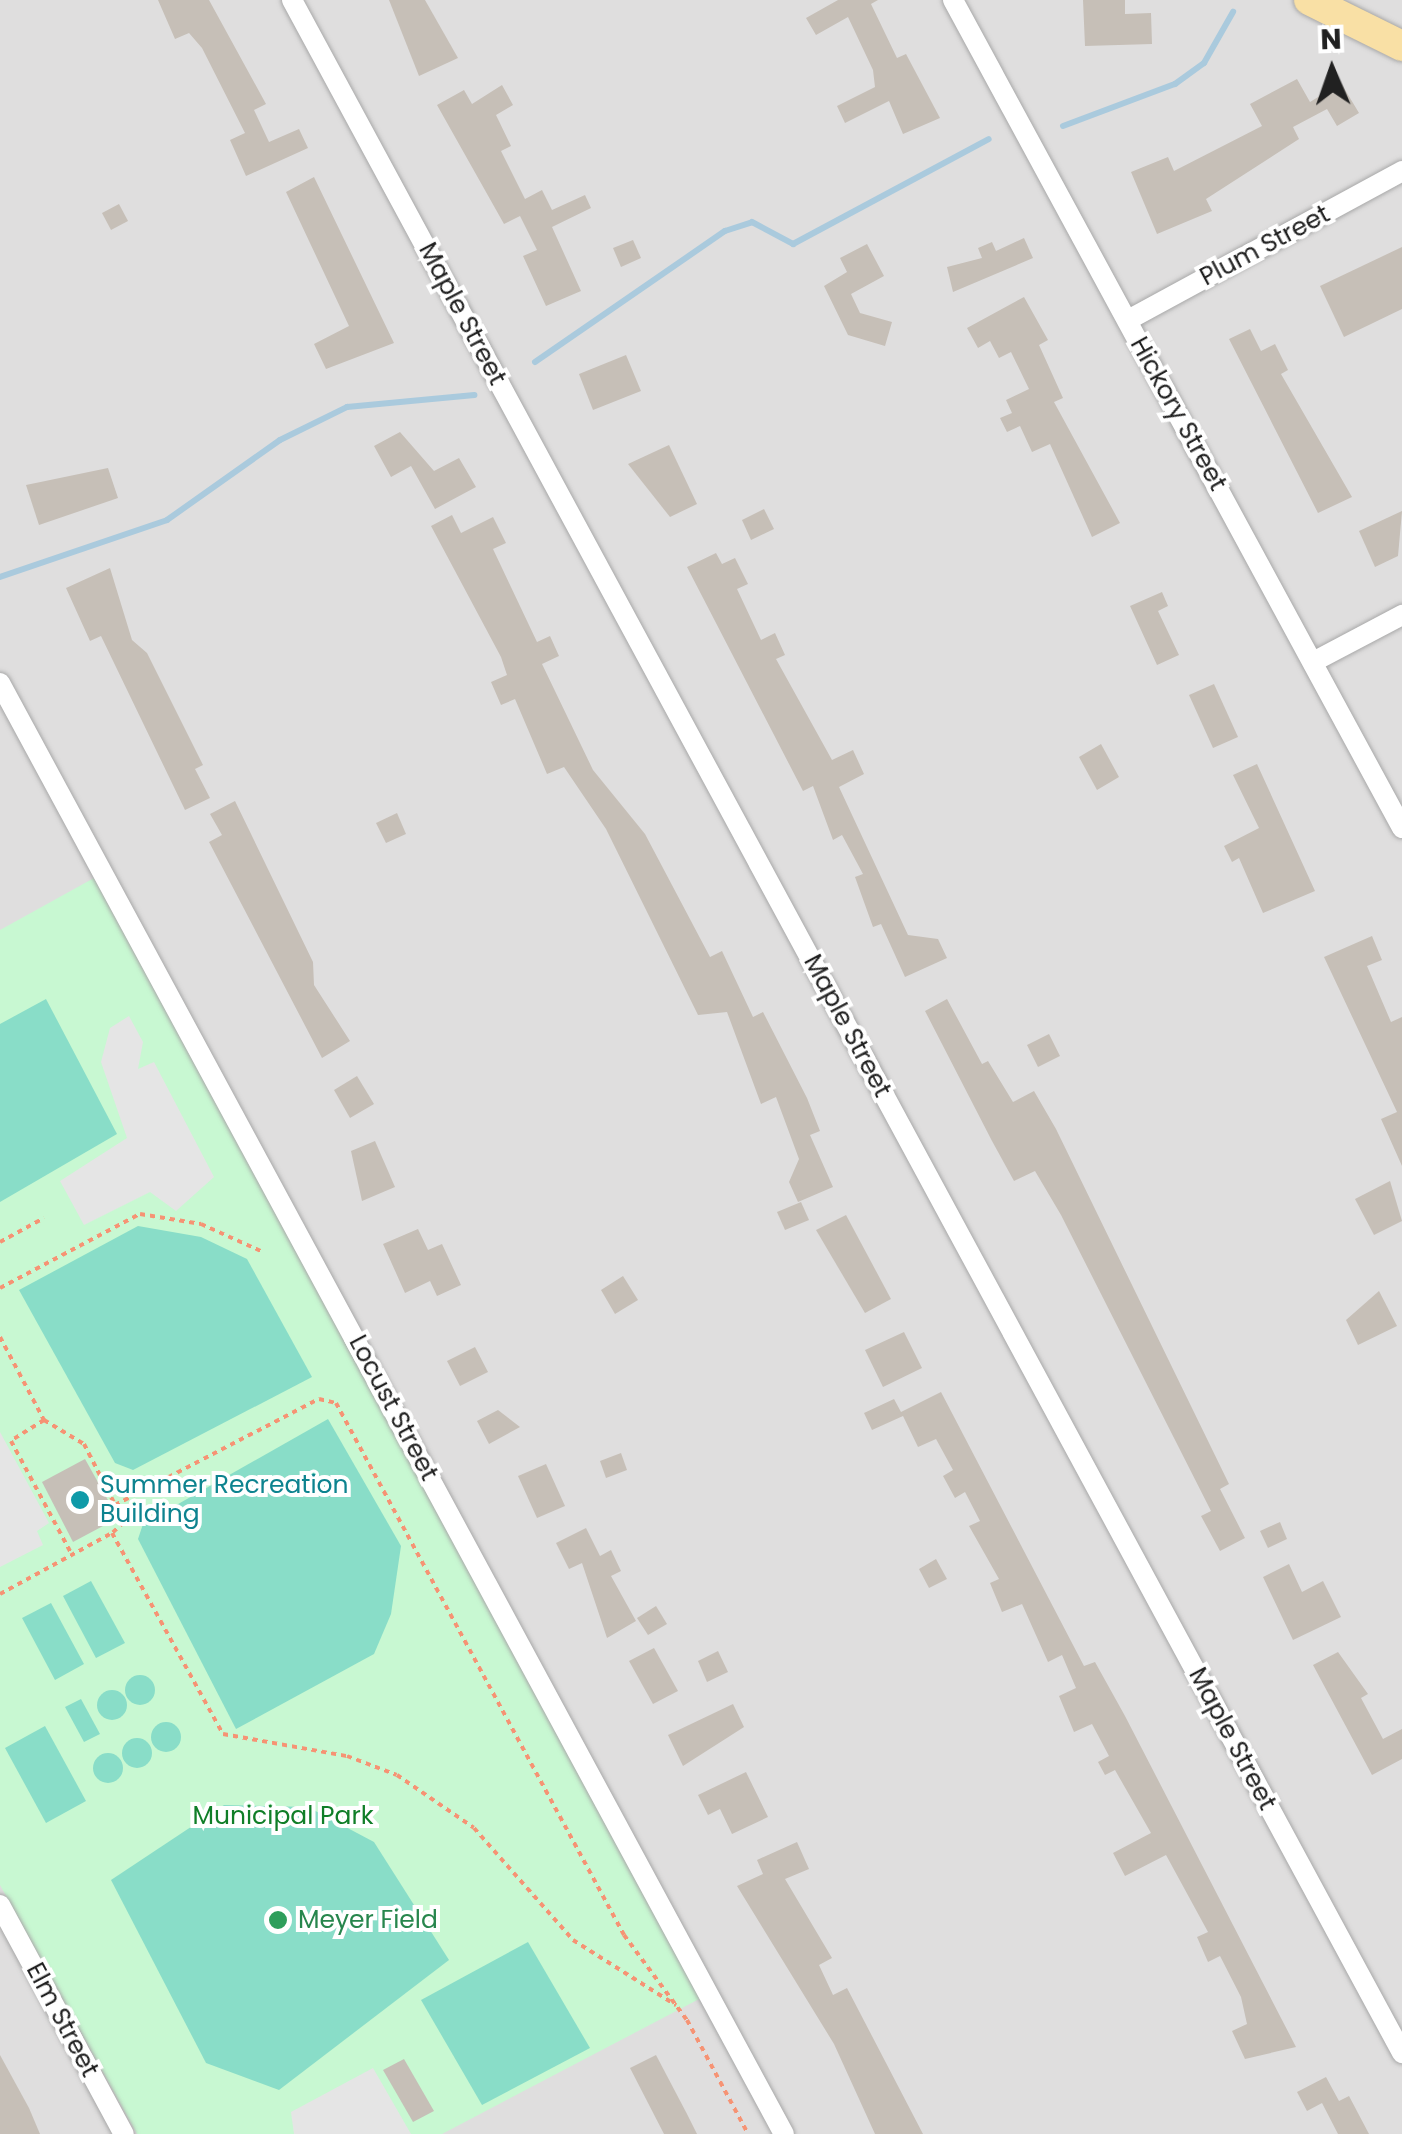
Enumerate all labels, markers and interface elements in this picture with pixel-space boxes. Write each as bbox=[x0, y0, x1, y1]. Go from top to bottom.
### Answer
north arrow bbox=[1282, 20, 1382, 120]
text: N bbox=[1320, 20, 1342, 59]
street label: Plum Street bbox=[1195, 199, 1335, 293]
street label: Maple Street bbox=[412, 238, 512, 390]
street label: Hickory Street bbox=[1123, 332, 1233, 496]
street label: Maple Street bbox=[797, 950, 897, 1102]
street label: Locust Street bbox=[342, 1330, 444, 1486]
place label: Summer Recreation Building bbox=[100, 1471, 349, 1530]
marker: Summer Recreation Building bbox=[69, 1489, 91, 1511]
street label: Maple Street bbox=[1182, 1663, 1282, 1815]
park label: Municipal Park bbox=[192, 1801, 374, 1831]
place label: Meyer Field bbox=[298, 1905, 438, 1935]
marker: Meyer Field bbox=[267, 1909, 289, 1931]
street label: Elm Street bbox=[20, 1958, 104, 2082]

